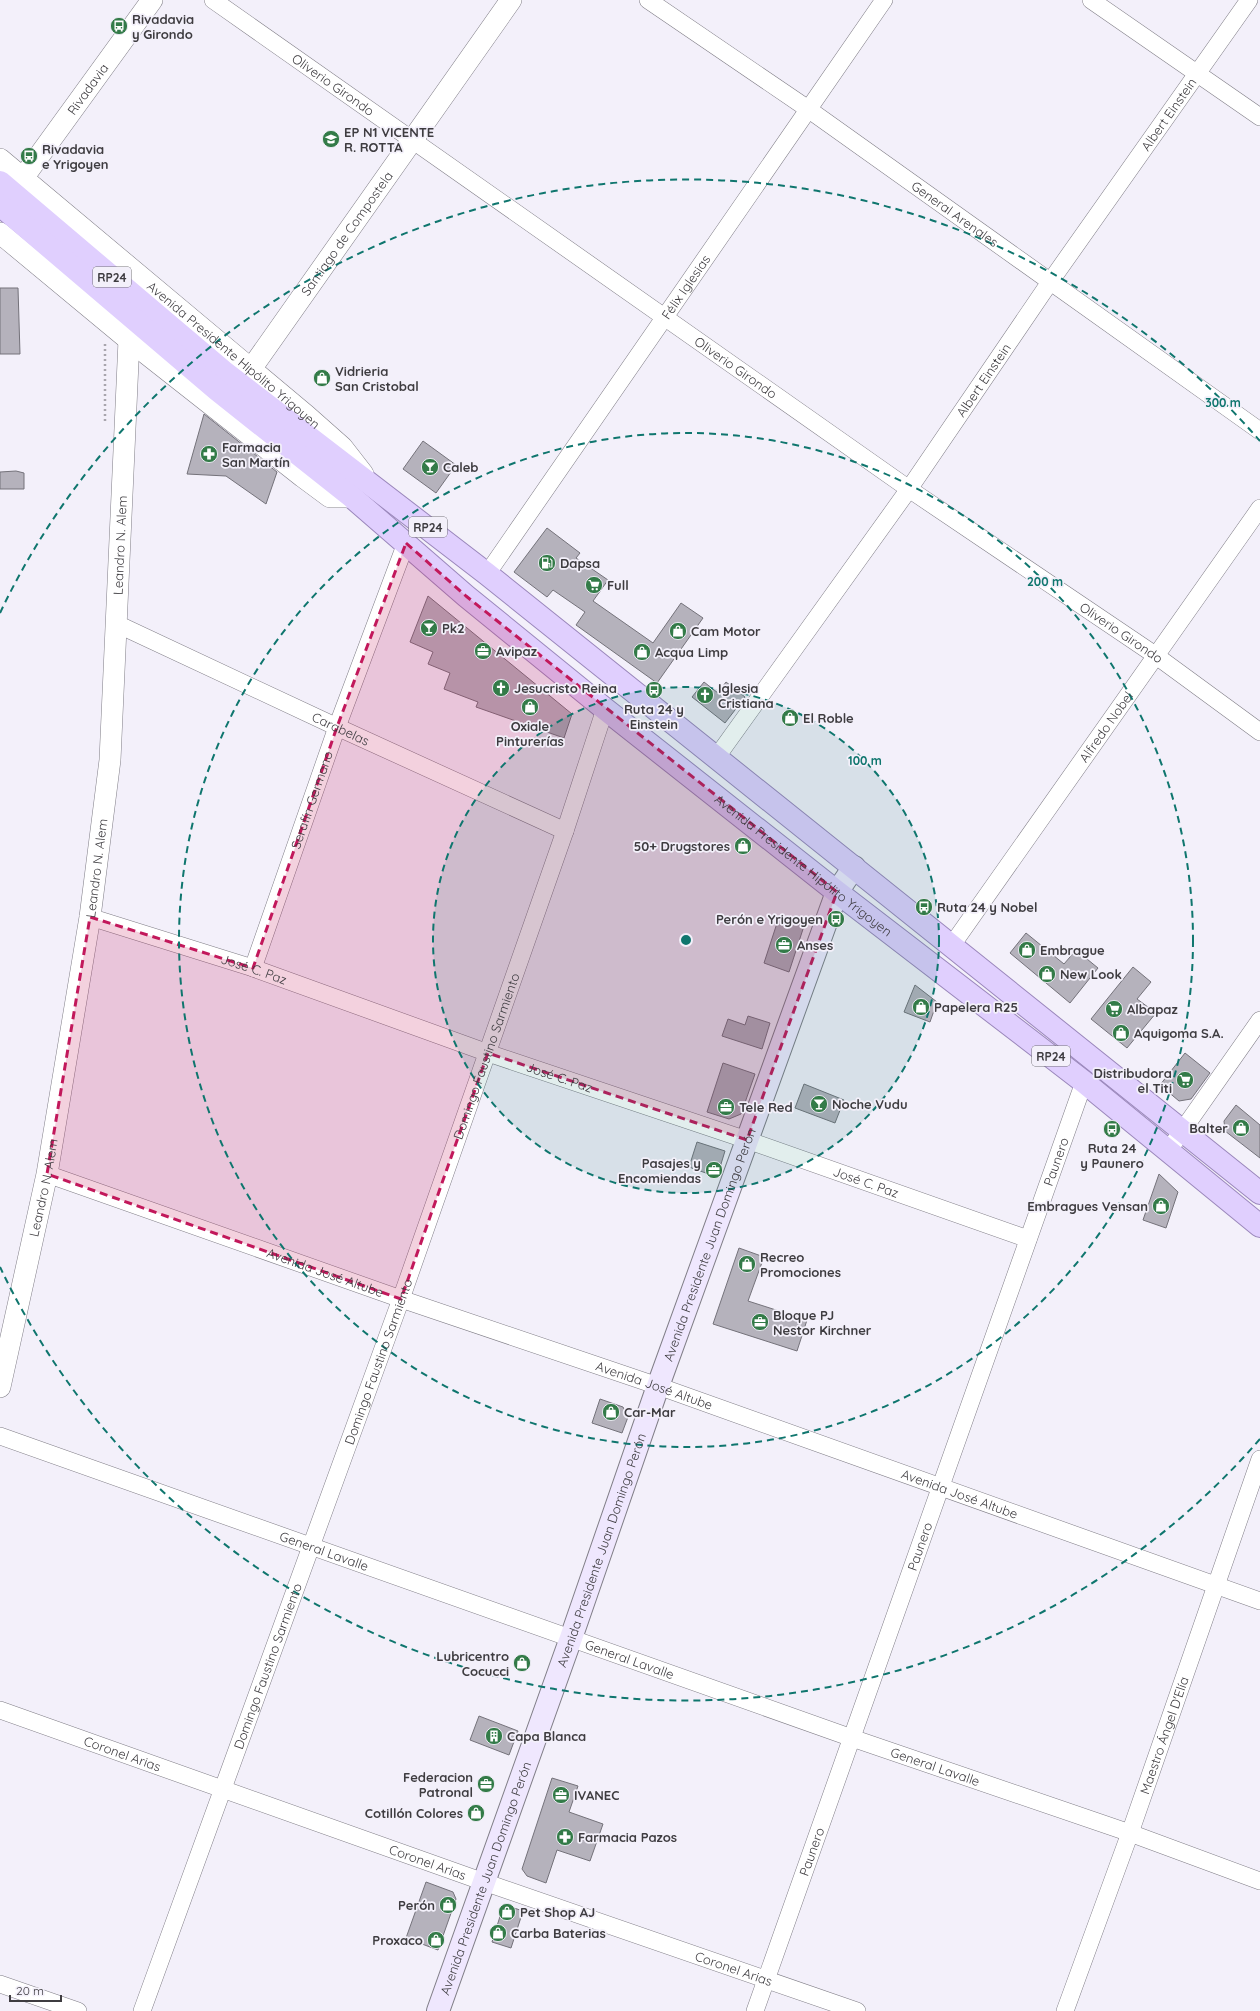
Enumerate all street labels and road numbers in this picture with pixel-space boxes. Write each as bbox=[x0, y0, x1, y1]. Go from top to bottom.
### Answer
street label: Oliverio Girondo bbox=[289, 50, 378, 119]
street label: Rivadavia bbox=[64, 60, 111, 118]
street label: Albert Einstein bbox=[1137, 75, 1200, 154]
street label: Santiago de Compostela bbox=[297, 168, 396, 299]
street label: General Arenales bbox=[908, 177, 1001, 250]
street label: Félix Iglesias bbox=[658, 252, 713, 322]
road number: RP24 bbox=[93, 267, 131, 287]
street label: Avenida Presidente Hipólito Yrigoyen bbox=[144, 278, 324, 432]
street label: Oliverio Girondo bbox=[692, 333, 780, 402]
street label: Albert Einstein bbox=[953, 340, 1014, 420]
street label: Leandro N. Alem bbox=[109, 495, 130, 595]
road number: RP24 bbox=[409, 517, 447, 537]
street label: Oliverio Girondo bbox=[1077, 599, 1166, 666]
street label: Alfredo Nobel bbox=[1075, 688, 1136, 765]
street label: Carabelas bbox=[310, 708, 372, 749]
street label: Serafín Germano bbox=[287, 749, 336, 851]
street label: Avenida Presidente Hipólito Yrigoyen bbox=[712, 791, 895, 939]
street label: Leandro N. Alem bbox=[82, 818, 110, 919]
street label: José C. Paz bbox=[219, 950, 289, 988]
street label: Domingo Faustino Sarmiento bbox=[450, 971, 523, 1141]
road number: RP24 bbox=[1032, 1046, 1070, 1066]
street label: José C. Paz bbox=[524, 1058, 594, 1095]
street label: Avenida Presidente Juan Domingo Perón bbox=[660, 1126, 759, 1363]
street label: Paunero bbox=[1040, 1135, 1072, 1188]
street label: Leandro N. Alem bbox=[25, 1137, 61, 1238]
street label: José C. Paz bbox=[831, 1163, 901, 1201]
street label: Avenida José Altube bbox=[265, 1244, 386, 1300]
street label: Domingo Faustino Sarmiento bbox=[341, 1276, 416, 1447]
street label: Avenida José Altube bbox=[594, 1358, 715, 1413]
street label: Avenida Presidente Juan Domingo Perón bbox=[553, 1431, 649, 1669]
street label: Avenida José Altube bbox=[899, 1466, 1020, 1522]
street label: Paunero bbox=[904, 1520, 936, 1573]
street label: General Lavalle bbox=[278, 1528, 371, 1574]
street label: Domingo Faustino Sarmiento bbox=[230, 1581, 305, 1751]
street label: General Lavalle bbox=[583, 1636, 676, 1682]
street label: Maestro Ángel D'Elía bbox=[1136, 1674, 1192, 1796]
street label: Coronel Arias bbox=[82, 1732, 163, 1775]
street label: General Lavalle bbox=[889, 1744, 982, 1789]
street label: Avenida Presidente Juan Domingo Perón bbox=[436, 1759, 534, 1997]
street label: Paunero bbox=[795, 1825, 827, 1878]
street label: Coronel Arias bbox=[387, 1841, 468, 1883]
street label: Coronel Arias bbox=[693, 1948, 775, 1989]

